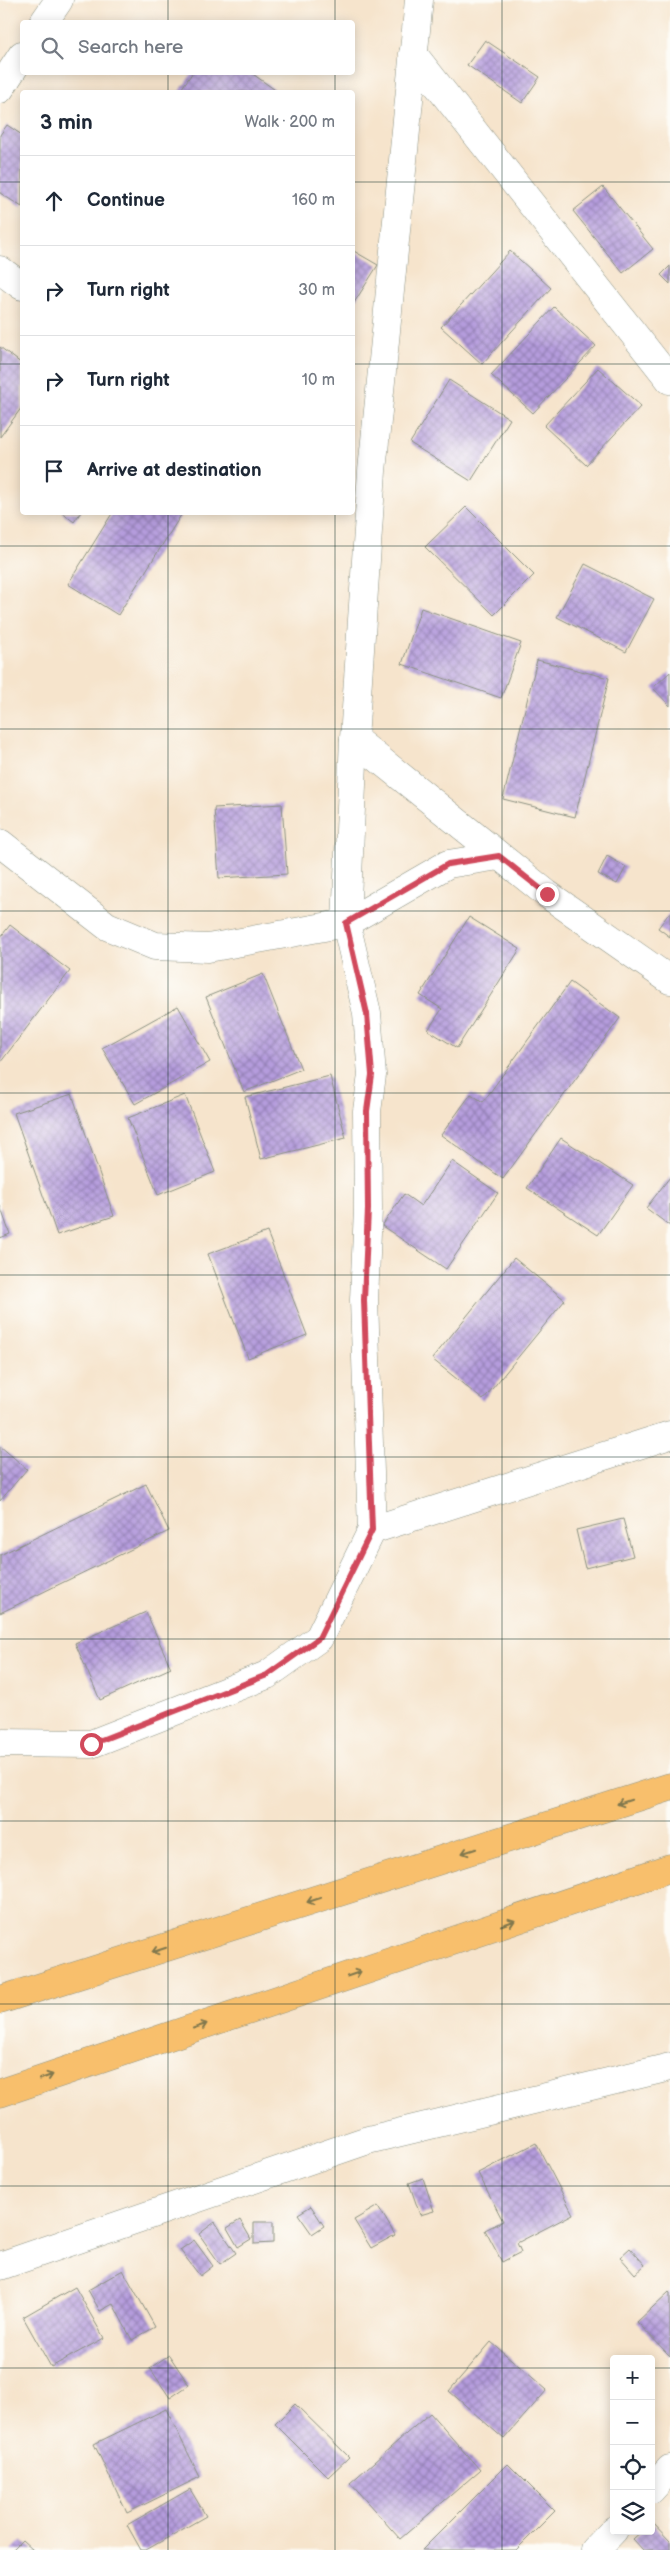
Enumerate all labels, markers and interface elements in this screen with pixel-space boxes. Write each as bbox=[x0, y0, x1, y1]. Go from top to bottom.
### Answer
search box bbox=[20, 20, 355, 75]
icon: search bbox=[38, 34, 66, 62]
text: Search here bbox=[78, 36, 183, 59]
text: 3 min bbox=[40, 110, 93, 135]
text: Walk · 200 m bbox=[245, 113, 335, 132]
icon: ahead bbox=[40, 187, 68, 215]
text: Continue bbox=[87, 189, 165, 212]
text: 160 m bbox=[292, 191, 335, 210]
icon: right bbox=[40, 277, 68, 305]
text: Turn right bbox=[87, 279, 170, 302]
text: 30 m bbox=[298, 281, 335, 300]
icon: right bbox=[40, 367, 68, 395]
text: Turn right bbox=[87, 369, 170, 392]
text: 10 m bbox=[302, 371, 335, 390]
icon: arrive bbox=[40, 457, 68, 485]
text: Arrive at destination bbox=[87, 459, 262, 482]
route end bbox=[536, 883, 559, 906]
route start bbox=[80, 1733, 103, 1756]
one-way arrow bbox=[616, 1797, 632, 1807]
one-way arrow bbox=[461, 1847, 477, 1856]
one-way arrow bbox=[306, 1896, 322, 1906]
one-way arrow bbox=[500, 1917, 516, 1927]
one-way arrow bbox=[151, 1945, 167, 1955]
one-way arrow bbox=[346, 1969, 362, 1978]
one-way arrow bbox=[192, 2021, 208, 2030]
one-way arrow bbox=[38, 2072, 54, 2082]
map controls bbox=[610, 2355, 655, 2535]
button: + bbox=[610, 2355, 655, 2400]
button: − bbox=[610, 2400, 655, 2445]
button: locate bbox=[610, 2445, 655, 2490]
button: layers bbox=[610, 2490, 655, 2535]

